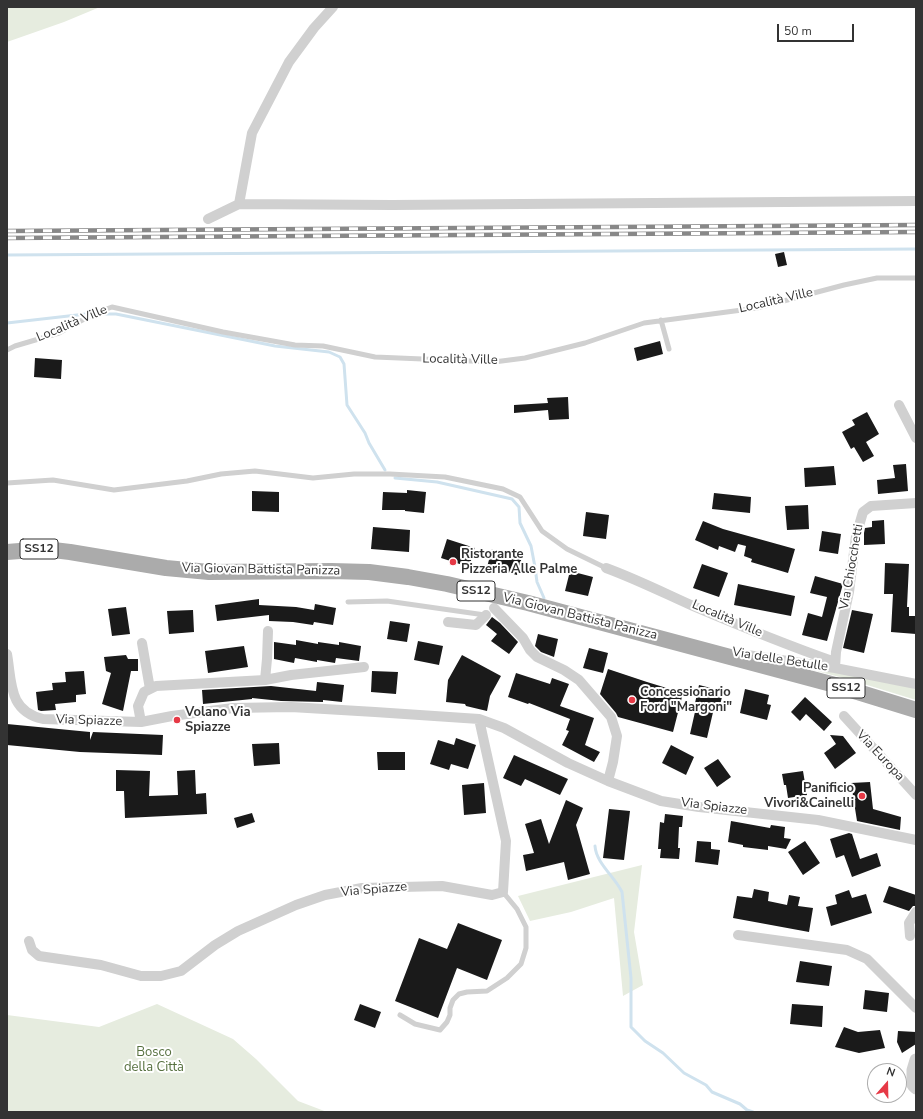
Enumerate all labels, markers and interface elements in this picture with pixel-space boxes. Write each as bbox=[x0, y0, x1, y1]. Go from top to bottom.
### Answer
scale bar bbox=[779, 16, 856, 42]
text: 50 m bbox=[784, 23, 812, 39]
street label: Località Ville bbox=[738, 285, 814, 317]
street label: Località Ville bbox=[34, 302, 110, 346]
street label: Località Ville bbox=[422, 352, 498, 368]
street label: Via Chiocchetti bbox=[837, 523, 867, 611]
road number: SS12 bbox=[20, 539, 58, 559]
place label: Ristorante Pizzeria Alle Palme bbox=[461, 547, 577, 578]
marker: Ristorante Pizzeria Alle Palme bbox=[448, 557, 458, 567]
street label: Via Giovan Battista Panizza bbox=[182, 561, 340, 579]
road number: SS12 bbox=[457, 581, 495, 601]
street label: Via Giovan Battista Panizza bbox=[501, 590, 659, 644]
street label: Località Ville bbox=[689, 597, 765, 641]
street label: Via delle Betulle bbox=[731, 645, 829, 675]
road number: SS12 bbox=[827, 678, 865, 698]
place label: Concessionario Ford "Margoni" bbox=[640, 685, 732, 716]
marker: Concessionario Ford "Margoni" bbox=[627, 695, 637, 705]
place label: Volano Via Spiazze bbox=[185, 705, 250, 736]
street label: Via Spiazze bbox=[55, 712, 123, 730]
marker: Volano Via Spiazze bbox=[172, 715, 182, 725]
street label: Via Europa bbox=[853, 728, 907, 784]
place label: Panificio Vivori&Cainelli bbox=[764, 781, 854, 812]
marker: Panificio Vivori&Cainelli bbox=[857, 791, 867, 801]
street label: Via Spiazze bbox=[680, 795, 748, 819]
street label: Via Spiazze bbox=[340, 879, 408, 901]
park label: Bosco della Città bbox=[124, 1045, 184, 1076]
north arrow bbox=[867, 1063, 907, 1103]
text: N bbox=[884, 1064, 897, 1081]

